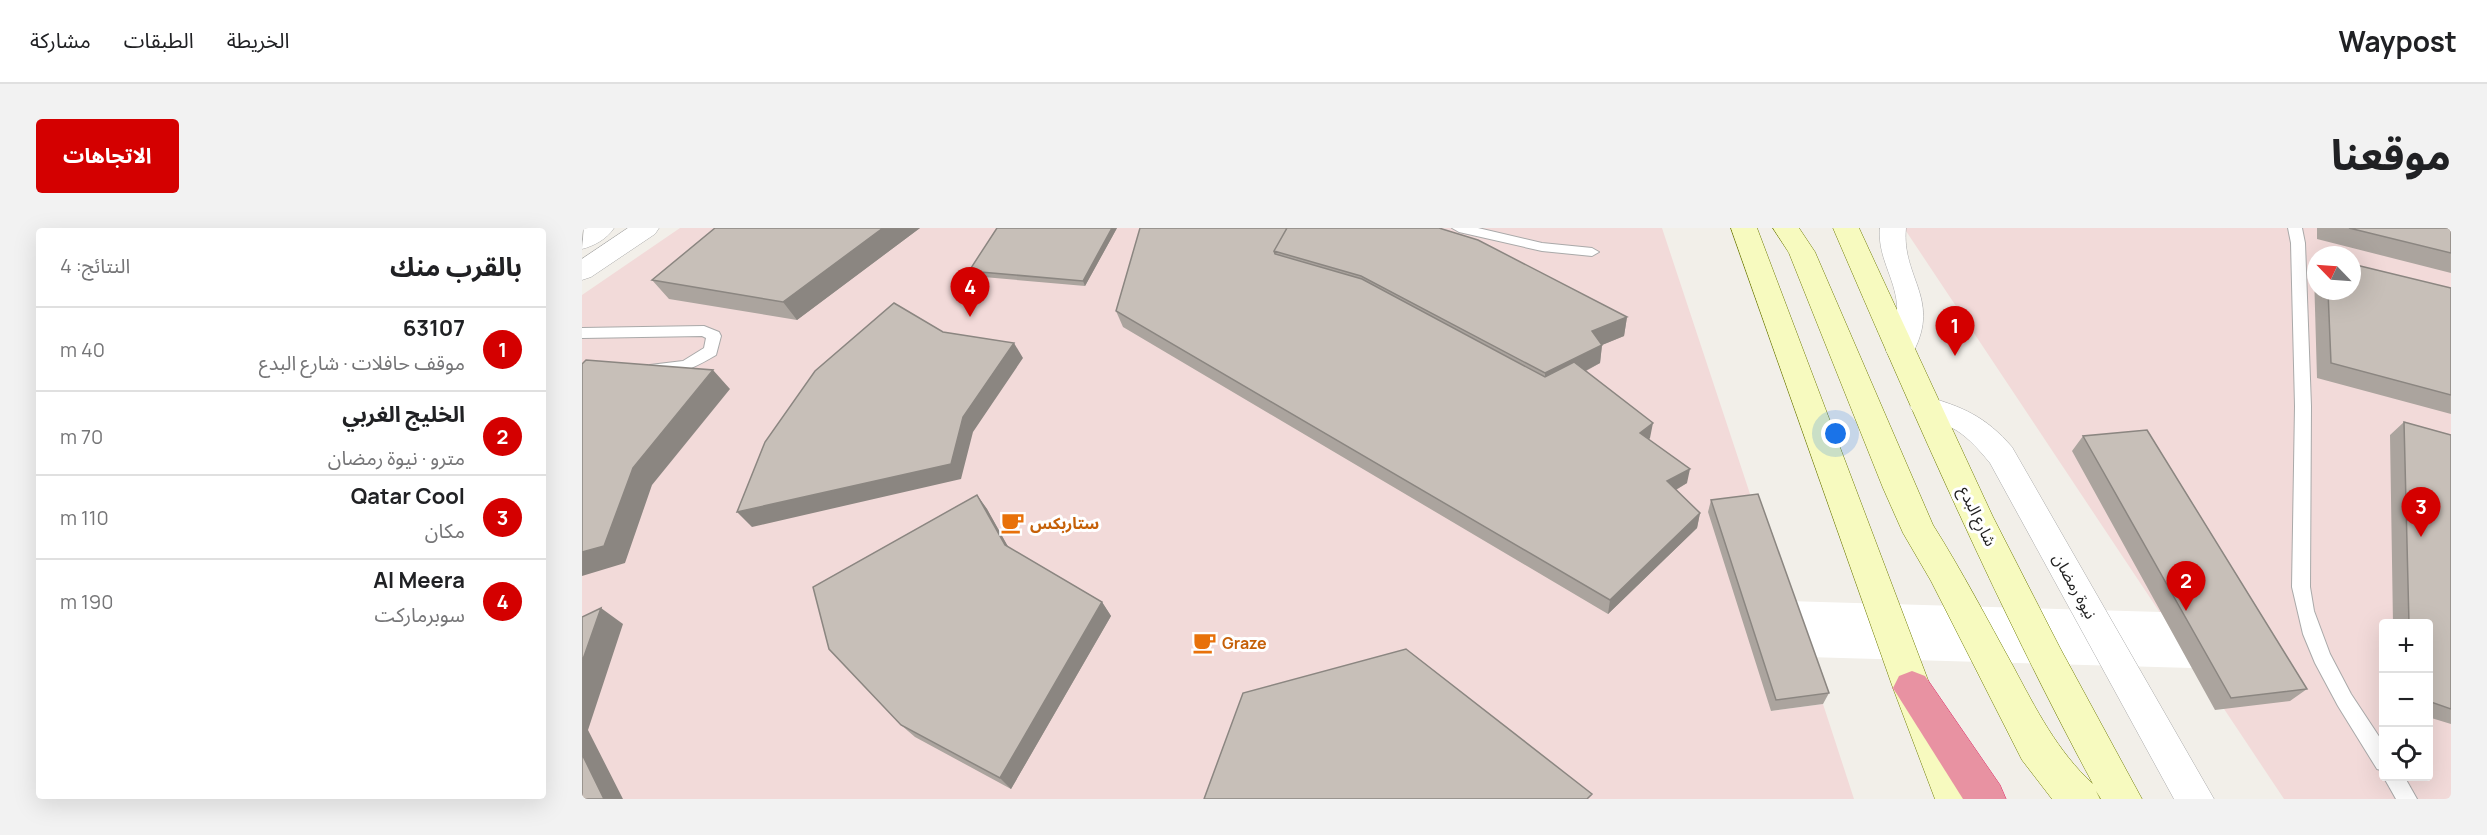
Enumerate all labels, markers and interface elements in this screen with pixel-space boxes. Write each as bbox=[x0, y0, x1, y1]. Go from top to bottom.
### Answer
text: Waypost bbox=[2339, 22, 2457, 60]
text: مشاركة bbox=[30, 26, 91, 54]
text: الطبقات bbox=[124, 26, 194, 54]
text: الخريطة bbox=[227, 26, 290, 54]
button: الاتجاهات bbox=[36, 119, 179, 193]
text: موقعنا bbox=[2331, 125, 2451, 183]
north arrow bbox=[2307, 246, 2361, 300]
text: بالقرب منك bbox=[390, 248, 522, 284]
text: النتائج: 4 bbox=[60, 252, 130, 279]
pin: 4 bbox=[950, 268, 990, 317]
pin: 1 bbox=[1936, 306, 1974, 356]
text: 63107 bbox=[403, 313, 465, 343]
text: 40 m bbox=[60, 336, 105, 363]
text: 1 bbox=[498, 336, 507, 363]
text: موقف حافلات · شارع البدع bbox=[259, 349, 465, 376]
text: الخليج الغربي bbox=[342, 399, 465, 429]
your location bbox=[1821, 419, 1850, 448]
text: 70 m bbox=[60, 423, 103, 450]
text: 2 bbox=[497, 423, 508, 450]
text: مترو · نيوة رمضان bbox=[328, 444, 465, 471]
text: Qatar Cool bbox=[351, 481, 465, 511]
street label: شارع البدع bbox=[1952, 482, 2002, 551]
pin: 3 bbox=[2402, 488, 2440, 537]
text: 110 m bbox=[60, 504, 109, 531]
text: 3 bbox=[497, 504, 508, 531]
cafe icon: ستاربكس bbox=[999, 510, 1025, 536]
place label: ستاربكس bbox=[1030, 512, 1099, 534]
text: مكان bbox=[425, 517, 465, 544]
street label: نيوة رمضان bbox=[2048, 549, 2102, 623]
pin: 2 bbox=[2166, 562, 2206, 611]
text: Al Meera bbox=[373, 565, 465, 595]
text: 190 m bbox=[60, 588, 113, 615]
text: 4 bbox=[496, 588, 509, 615]
text: سوبرماركت bbox=[374, 601, 465, 628]
map controls bbox=[2379, 619, 2433, 781]
button: + bbox=[2379, 619, 2433, 673]
cafe icon: Graze bbox=[1191, 630, 1217, 656]
place label: Graze bbox=[1222, 632, 1267, 654]
button: − bbox=[2379, 673, 2433, 727]
button: locate bbox=[2379, 727, 2433, 781]

